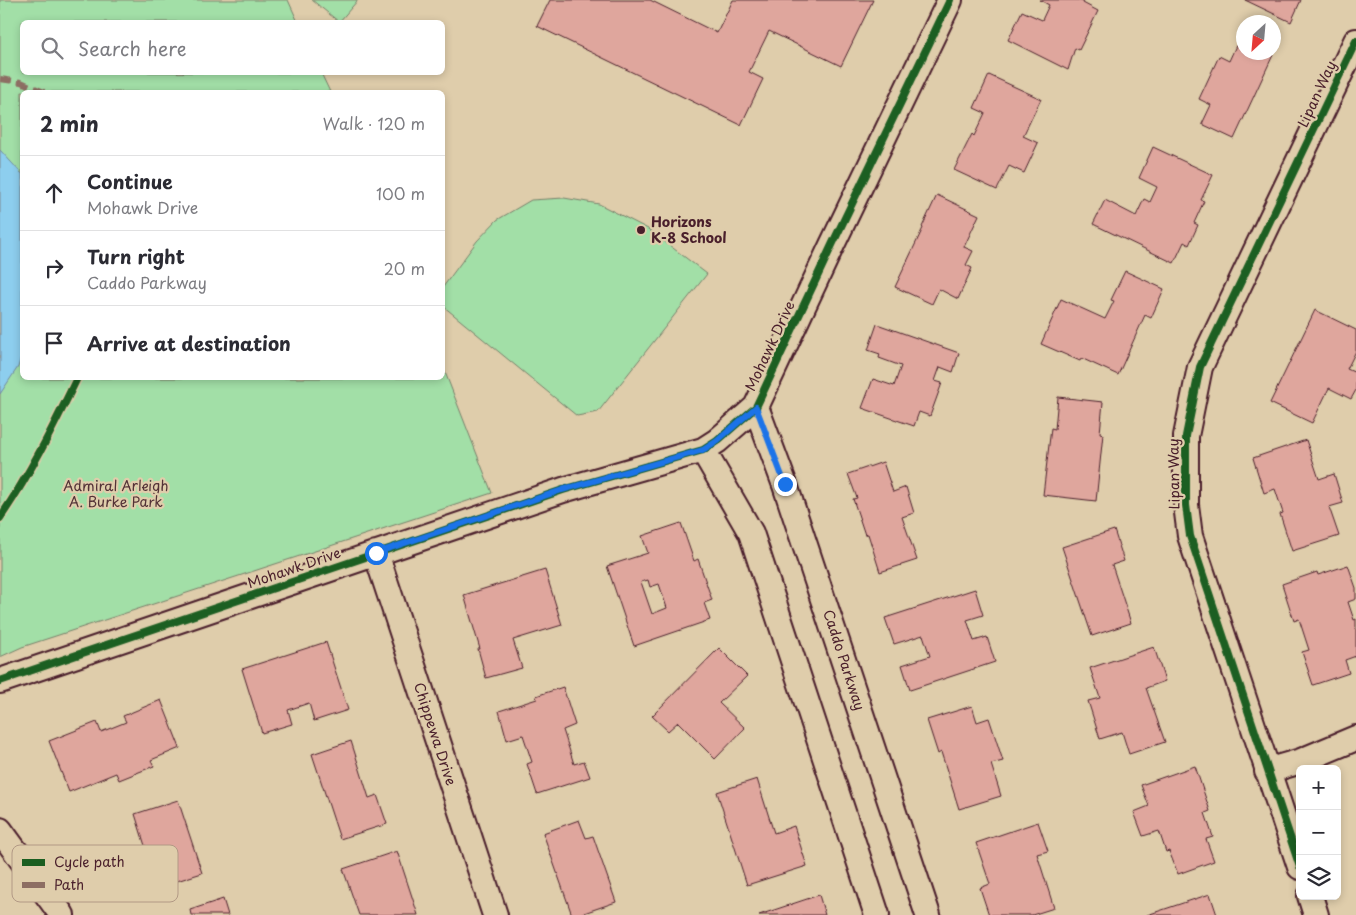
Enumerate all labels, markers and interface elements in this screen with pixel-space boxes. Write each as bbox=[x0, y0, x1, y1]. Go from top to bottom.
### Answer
north arrow bbox=[1236, 15, 1281, 60]
search box bbox=[20, 20, 445, 75]
icon: search bbox=[38, 34, 66, 62]
text: Search here bbox=[78, 34, 187, 62]
street label: Lipan Way bbox=[1292, 57, 1341, 131]
text: 2 min bbox=[40, 107, 99, 139]
text: Walk · 120 m bbox=[323, 111, 425, 135]
text: Continue bbox=[87, 167, 173, 195]
icon: ahead bbox=[40, 179, 68, 207]
text: 100 m bbox=[376, 181, 425, 205]
text: Mohawk Drive bbox=[87, 195, 198, 219]
place label: Horizons K-8 School bbox=[651, 211, 727, 248]
marker: Horizons K-8 School bbox=[635, 224, 647, 236]
text: Turn right bbox=[87, 242, 185, 270]
icon: right bbox=[40, 254, 68, 282]
text: 20 m bbox=[384, 256, 425, 280]
text: Caddo Parkway bbox=[87, 270, 207, 294]
street label: Mohawk Drive bbox=[739, 297, 800, 394]
icon: arrive bbox=[40, 329, 68, 357]
text: Arrive at destination bbox=[87, 329, 291, 357]
street label: Lipan Way bbox=[1162, 438, 1185, 510]
route end bbox=[774, 473, 797, 496]
park label: Admiral Arleigh A. Burke Park bbox=[63, 475, 169, 512]
street label: Mohawk Drive bbox=[244, 542, 343, 593]
route start bbox=[365, 542, 388, 565]
street label: Caddo Parkway bbox=[818, 607, 871, 713]
street label: Chippewa Drive bbox=[409, 680, 462, 788]
map controls bbox=[1296, 765, 1341, 900]
button: + bbox=[1296, 765, 1341, 810]
button: − bbox=[1296, 810, 1341, 855]
legend bbox=[12, 845, 178, 902]
text: Cycle path bbox=[54, 851, 125, 872]
button: layers bbox=[1296, 855, 1341, 900]
text: Path bbox=[54, 874, 84, 895]

